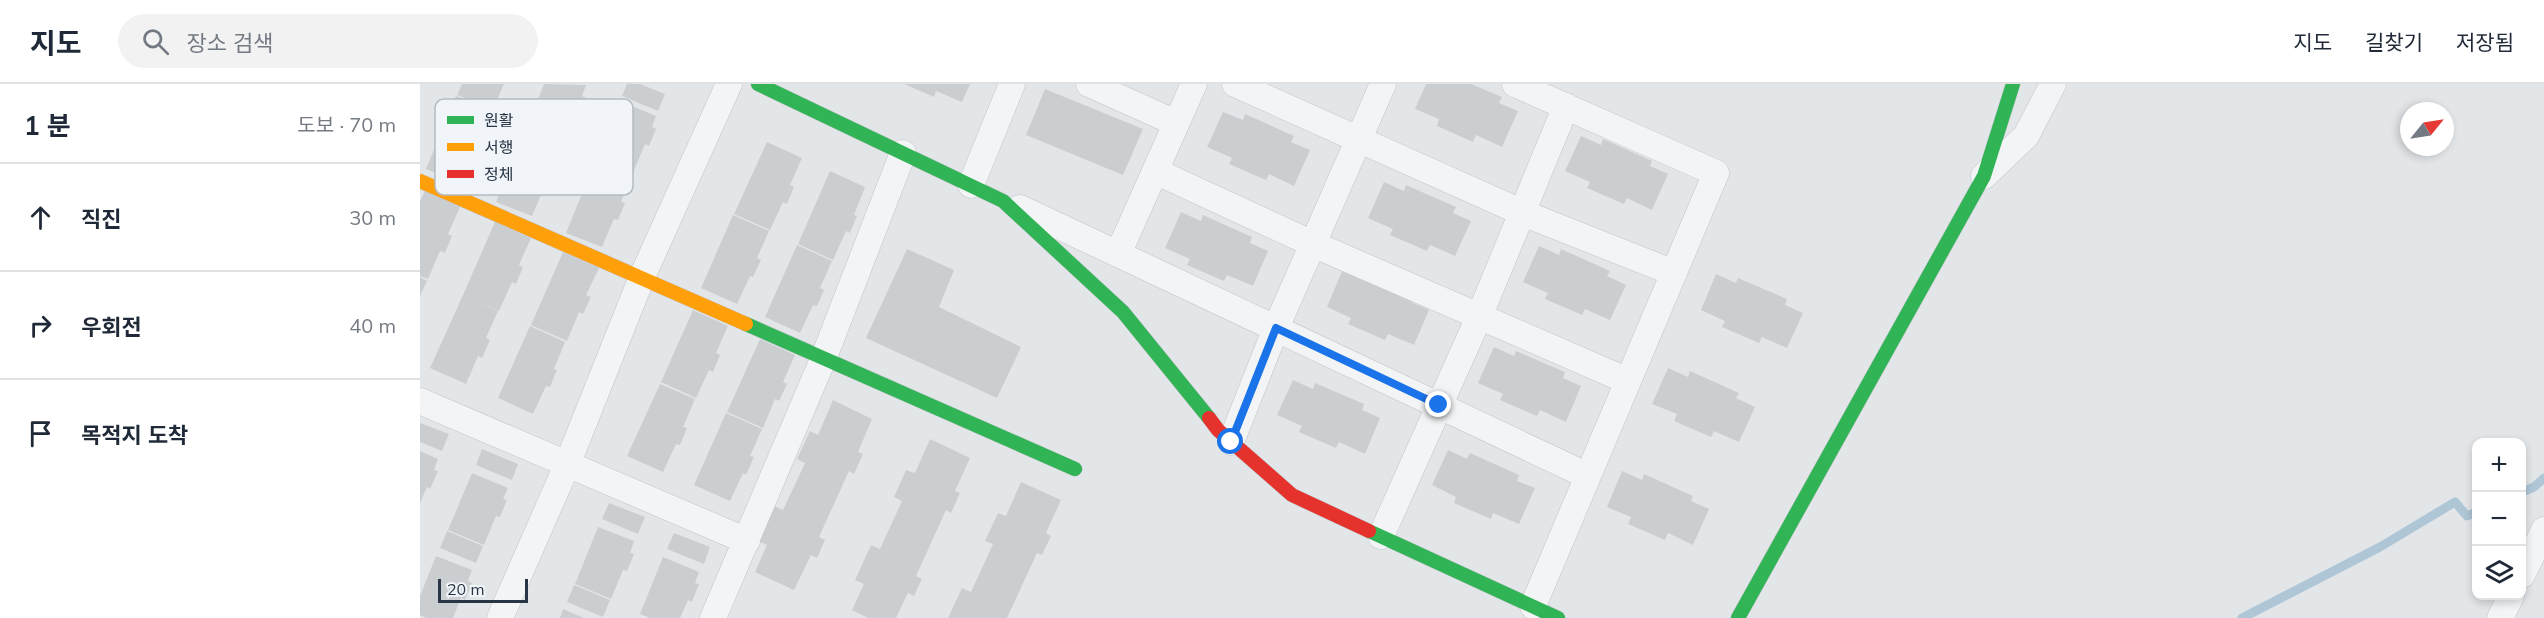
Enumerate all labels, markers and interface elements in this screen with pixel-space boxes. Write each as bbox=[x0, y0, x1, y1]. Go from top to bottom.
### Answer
search box bbox=[118, 14, 538, 68]
text: 지도 bbox=[30, 25, 82, 60]
icon: search bbox=[139, 25, 172, 58]
text: 장소 검색 bbox=[187, 29, 273, 57]
text: 지도 bbox=[2293, 29, 2332, 55]
text: 길찾기 bbox=[2365, 29, 2423, 55]
text: 저장됨 bbox=[2456, 29, 2514, 55]
legend bbox=[435, 99, 633, 195]
north arrow bbox=[2400, 102, 2454, 156]
text: 1 분 bbox=[24, 109, 71, 142]
text: 원활 bbox=[484, 110, 514, 130]
text: 도보 · 70 m bbox=[297, 112, 396, 137]
text: 서행 bbox=[484, 137, 513, 157]
text: 정체 bbox=[484, 164, 513, 184]
icon: ahead bbox=[24, 201, 57, 234]
text: 직진 bbox=[81, 205, 121, 233]
text: 30 m bbox=[349, 205, 396, 230]
icon: right bbox=[24, 309, 57, 342]
text: 우회전 bbox=[81, 313, 142, 341]
text: 40 m bbox=[349, 313, 396, 338]
route end bbox=[1425, 391, 1451, 417]
icon: arrive bbox=[24, 417, 57, 450]
text: 목적지 도착 bbox=[81, 421, 188, 449]
route start bbox=[1217, 428, 1243, 454]
map controls bbox=[2472, 438, 2526, 600]
button: + bbox=[2472, 438, 2526, 492]
button: − bbox=[2472, 492, 2526, 546]
button: layers bbox=[2472, 546, 2526, 600]
scale bar bbox=[438, 576, 528, 604]
text: 20 m bbox=[447, 579, 484, 599]

